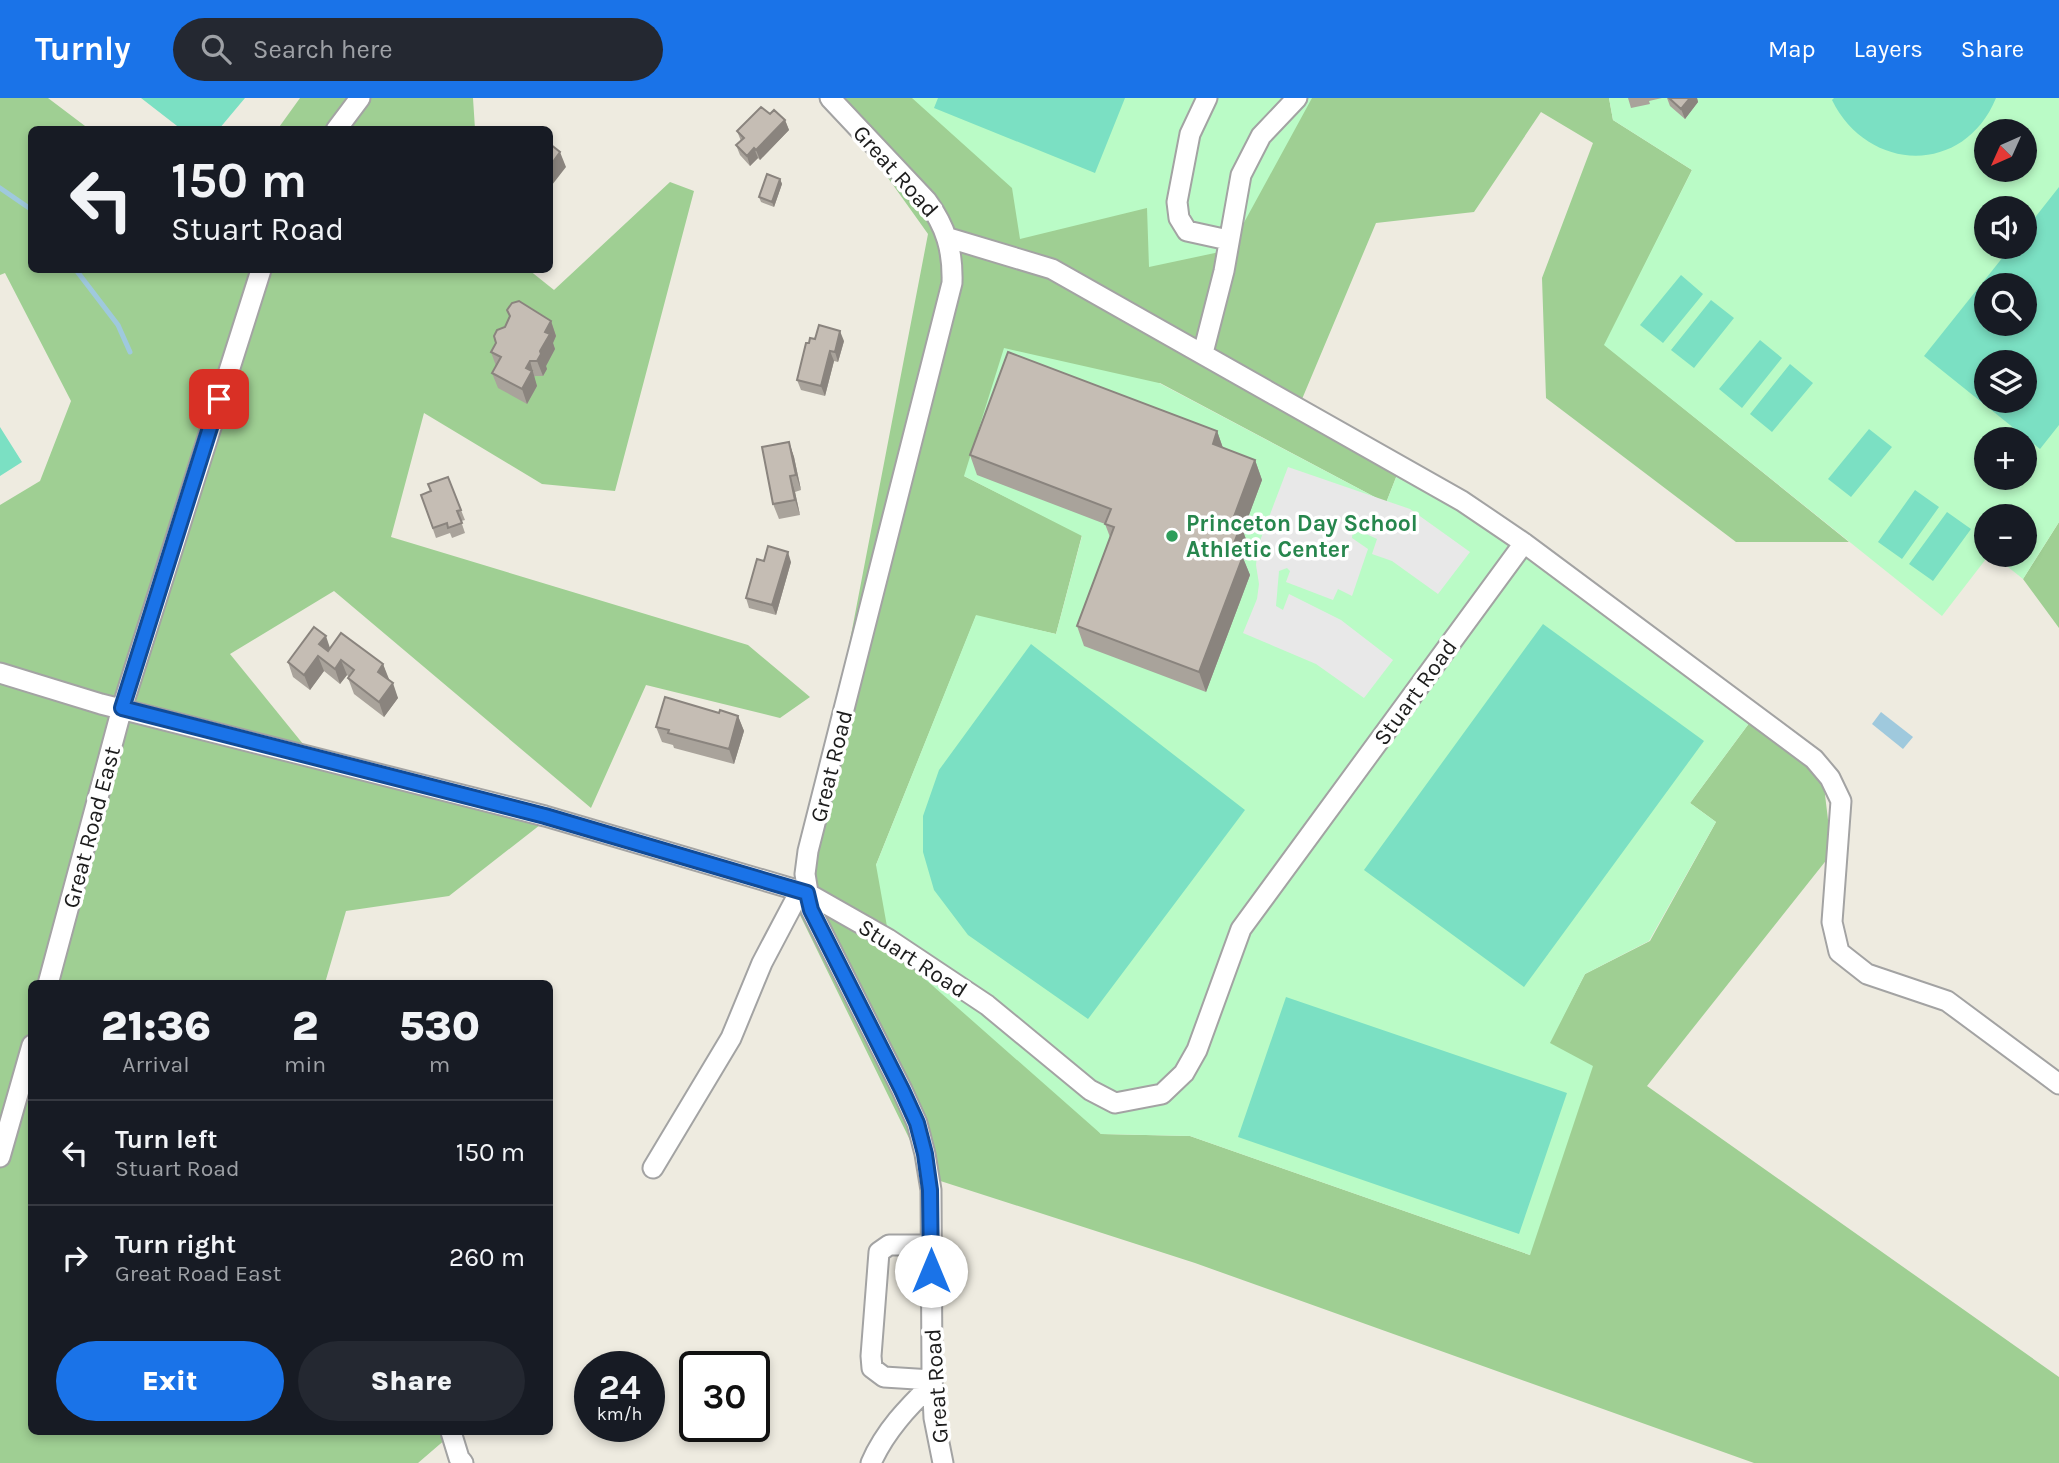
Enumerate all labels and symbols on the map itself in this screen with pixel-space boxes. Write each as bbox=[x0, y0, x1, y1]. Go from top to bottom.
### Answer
north arrow bbox=[1974, 119, 2037, 182]
street label: Great Road bbox=[847, 120, 944, 223]
pin bbox=[189, 369, 249, 429]
place label: Princeton Day School Athletic Center bbox=[1186, 510, 1418, 563]
marker: Princeton Day School Athletic Center bbox=[1164, 528, 1180, 544]
street label: Stuart Road bbox=[1368, 634, 1463, 751]
street label: Great Road bbox=[805, 707, 858, 825]
street label: Great Road East bbox=[57, 743, 126, 911]
street label: Stuart Road bbox=[853, 913, 972, 1004]
position arrow bbox=[894, 1234, 968, 1308]
street label: Great Road bbox=[919, 1328, 954, 1444]
speed limit sign: 30 bbox=[679, 1351, 770, 1442]

